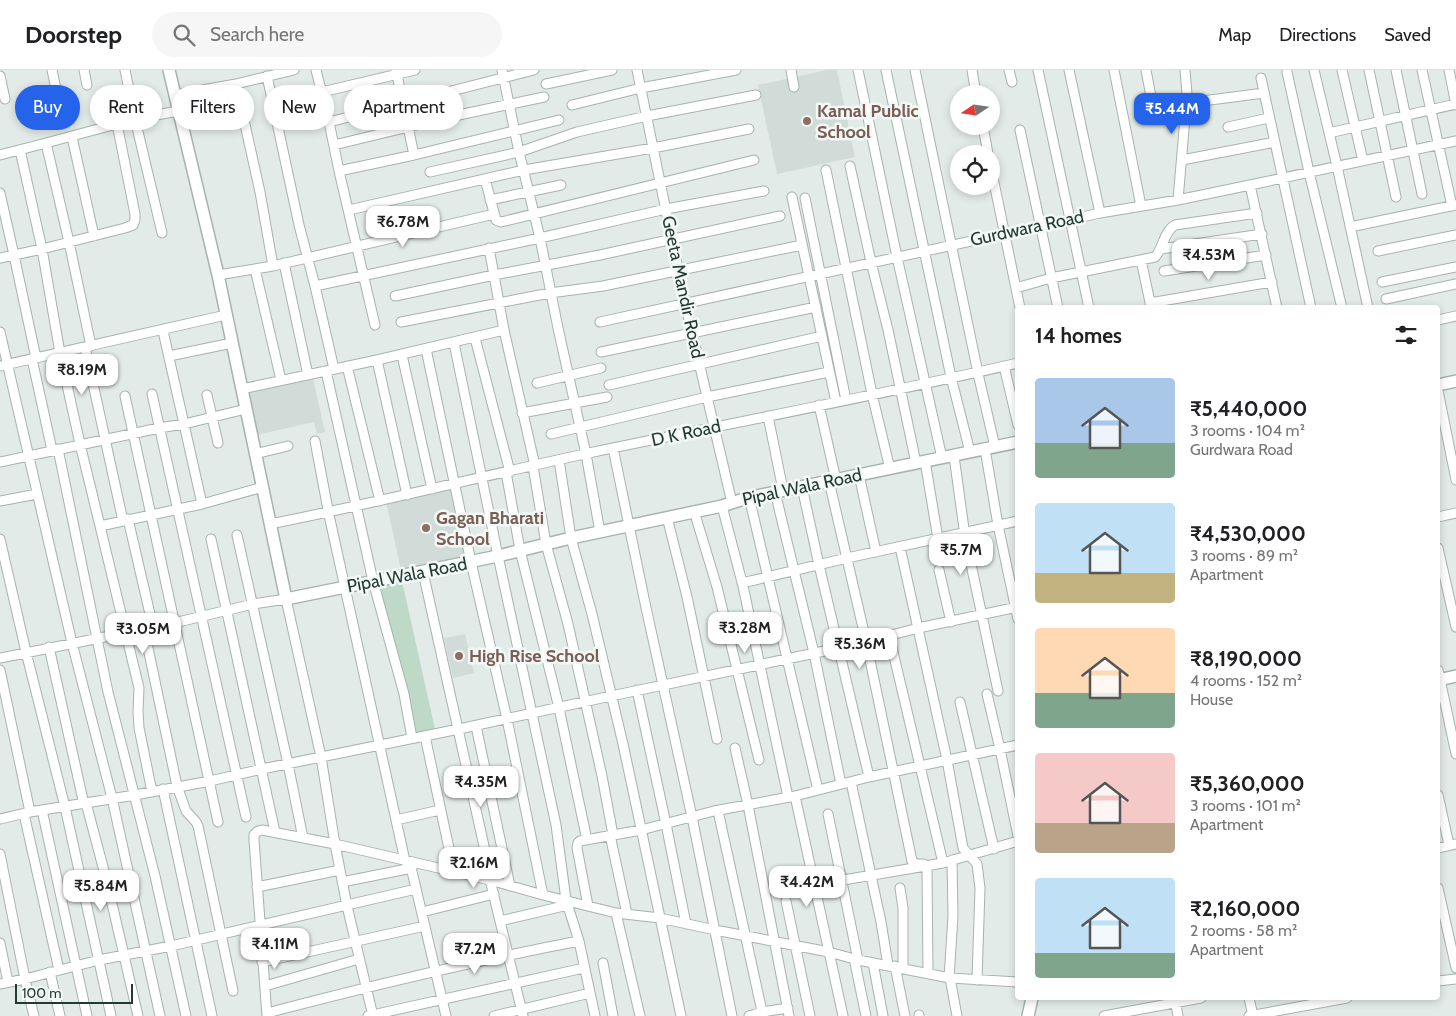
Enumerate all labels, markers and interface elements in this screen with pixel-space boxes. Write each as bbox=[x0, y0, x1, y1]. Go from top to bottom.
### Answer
search box bbox=[152, 12, 502, 57]
text: Doorstep bbox=[25, 20, 122, 49]
icon: search bbox=[170, 21, 198, 49]
text: Search here bbox=[210, 23, 304, 46]
text: Map bbox=[1218, 24, 1251, 46]
text: Directions bbox=[1279, 24, 1356, 46]
text: Saved bbox=[1384, 24, 1431, 46]
chip: Buy bbox=[15, 85, 80, 130]
chip: Rent bbox=[90, 85, 162, 130]
chip: Filters bbox=[172, 85, 254, 130]
chip: New bbox=[264, 85, 334, 130]
chip: Apartment bbox=[344, 85, 463, 130]
north arrow bbox=[950, 85, 1000, 135]
map controls bbox=[950, 85, 1000, 195]
pin: ₹5.44M bbox=[1131, 92, 1213, 135]
text: ₹5.44M bbox=[1145, 99, 1199, 118]
place label: Kamal Public School bbox=[817, 100, 919, 143]
marker: Kamal Public School bbox=[801, 115, 813, 127]
button: locate bbox=[950, 145, 1000, 195]
street label: Gurdwara Road bbox=[968, 205, 1086, 251]
pin: ₹6.78M bbox=[362, 206, 444, 248]
text: ₹6.78M bbox=[377, 212, 429, 231]
street label: Geeta Mandir Road bbox=[657, 214, 709, 360]
pin: ₹4.53M bbox=[1168, 238, 1250, 281]
text: ₹4.53M bbox=[1183, 245, 1235, 264]
icon: filters bbox=[1392, 321, 1420, 349]
text: 14 homes bbox=[1035, 323, 1122, 348]
pin: ₹8.19M bbox=[41, 354, 123, 396]
text: ₹8.19M bbox=[57, 360, 107, 379]
text: ₹5,440,000 bbox=[1190, 396, 1307, 421]
icon: home bbox=[1075, 398, 1135, 458]
street label: D K Road bbox=[649, 415, 723, 451]
text: 3 rooms · 104 m² bbox=[1190, 421, 1305, 440]
text: Gurdwara Road bbox=[1190, 440, 1293, 459]
street label: Pipal Wala Road bbox=[740, 464, 864, 510]
place label: Gagan Bharati School bbox=[436, 507, 544, 550]
text: ₹4,530,000 bbox=[1190, 521, 1306, 546]
marker: Gagan Bharati School bbox=[420, 522, 432, 534]
icon: home bbox=[1075, 523, 1135, 583]
pin: ₹5.7M bbox=[926, 534, 996, 576]
text: ₹5.7M bbox=[940, 540, 982, 559]
text: 3 rooms · 89 m² bbox=[1190, 546, 1298, 565]
street label: Pipal Wala Road bbox=[345, 553, 469, 597]
text: Apartment bbox=[1190, 565, 1263, 584]
pin: ₹3.05M bbox=[102, 612, 184, 655]
pin: ₹3.28M bbox=[704, 612, 786, 654]
text: ₹3.28M bbox=[719, 618, 771, 637]
text: ₹3.05M bbox=[116, 619, 170, 638]
pin: ₹5.36M bbox=[819, 628, 901, 670]
text: ₹5.36M bbox=[834, 634, 886, 653]
place label: High Rise School bbox=[469, 645, 600, 667]
text: ₹8,190,000 bbox=[1190, 646, 1302, 671]
icon: home bbox=[1075, 648, 1135, 708]
marker: High Rise School bbox=[453, 650, 465, 662]
text: 4 rooms · 152 m² bbox=[1190, 671, 1302, 690]
text: House bbox=[1190, 690, 1233, 709]
pin: ₹4.35M bbox=[440, 766, 522, 808]
text: ₹5,360,000 bbox=[1190, 771, 1304, 796]
text: ₹4.35M bbox=[455, 772, 507, 791]
icon: home bbox=[1075, 773, 1135, 833]
text: 3 rooms · 101 m² bbox=[1190, 796, 1301, 815]
text: Apartment bbox=[1190, 815, 1263, 834]
pin: ₹2.16M bbox=[433, 846, 515, 889]
text: ₹2.16M bbox=[450, 853, 498, 872]
pin: ₹4.42M bbox=[766, 866, 848, 908]
pin: ₹5.84M bbox=[60, 870, 142, 912]
text: ₹4.42M bbox=[780, 872, 834, 891]
text: ₹5.84M bbox=[74, 876, 128, 895]
text: ₹2,160,000 bbox=[1190, 896, 1300, 921]
icon: home bbox=[1075, 898, 1135, 958]
text: 2 rooms · 58 m² bbox=[1190, 921, 1297, 940]
pin: ₹4.11M bbox=[234, 928, 316, 970]
pin: ₹7.2M bbox=[440, 932, 510, 975]
text: ₹4.11M bbox=[251, 934, 299, 953]
text: ₹7.2M bbox=[454, 939, 496, 958]
text: Apartment bbox=[1190, 940, 1263, 959]
scale bar bbox=[15, 981, 132, 1004]
text: 100 m bbox=[22, 984, 62, 1002]

